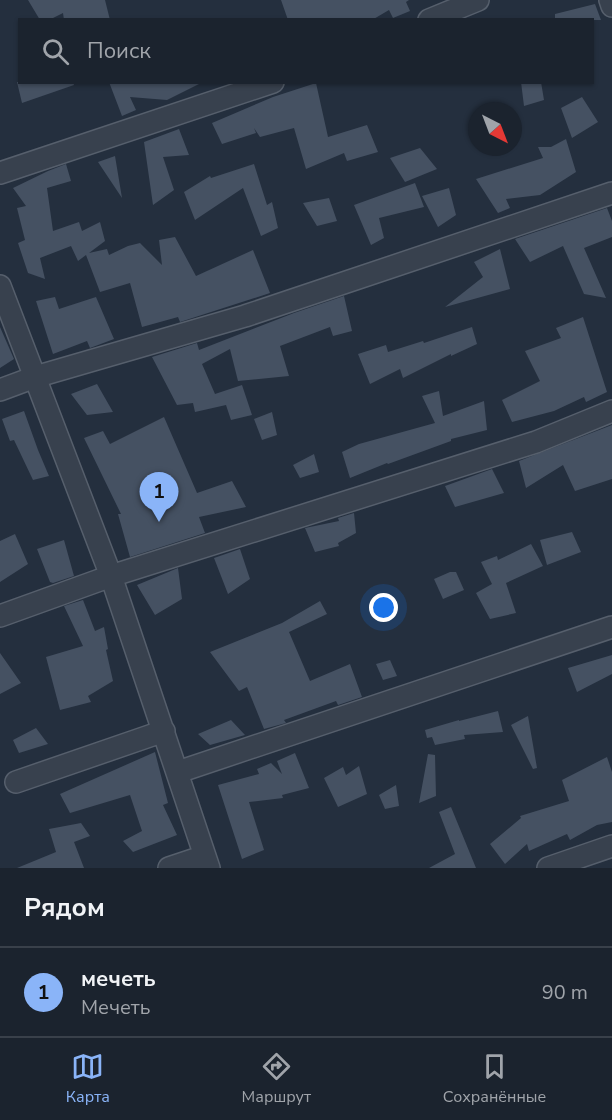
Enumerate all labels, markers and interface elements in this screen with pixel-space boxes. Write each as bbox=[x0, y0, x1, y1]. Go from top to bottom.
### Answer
search box bbox=[18, 18, 594, 84]
icon: search bbox=[39, 35, 72, 68]
text: Поиск bbox=[87, 36, 151, 66]
north arrow bbox=[468, 102, 522, 156]
pin: 1 bbox=[140, 472, 178, 522]
your location bbox=[369, 593, 398, 622]
text: Рядом bbox=[24, 890, 105, 925]
text: мечеть bbox=[81, 964, 156, 994]
text: 1 bbox=[38, 979, 50, 1006]
text: 90 m bbox=[542, 979, 588, 1006]
text: Мечеть bbox=[81, 994, 150, 1021]
tab: Карта bbox=[66, 1050, 110, 1108]
tab: Маршрут bbox=[242, 1050, 311, 1108]
tab: Сохранённые bbox=[443, 1050, 546, 1108]

